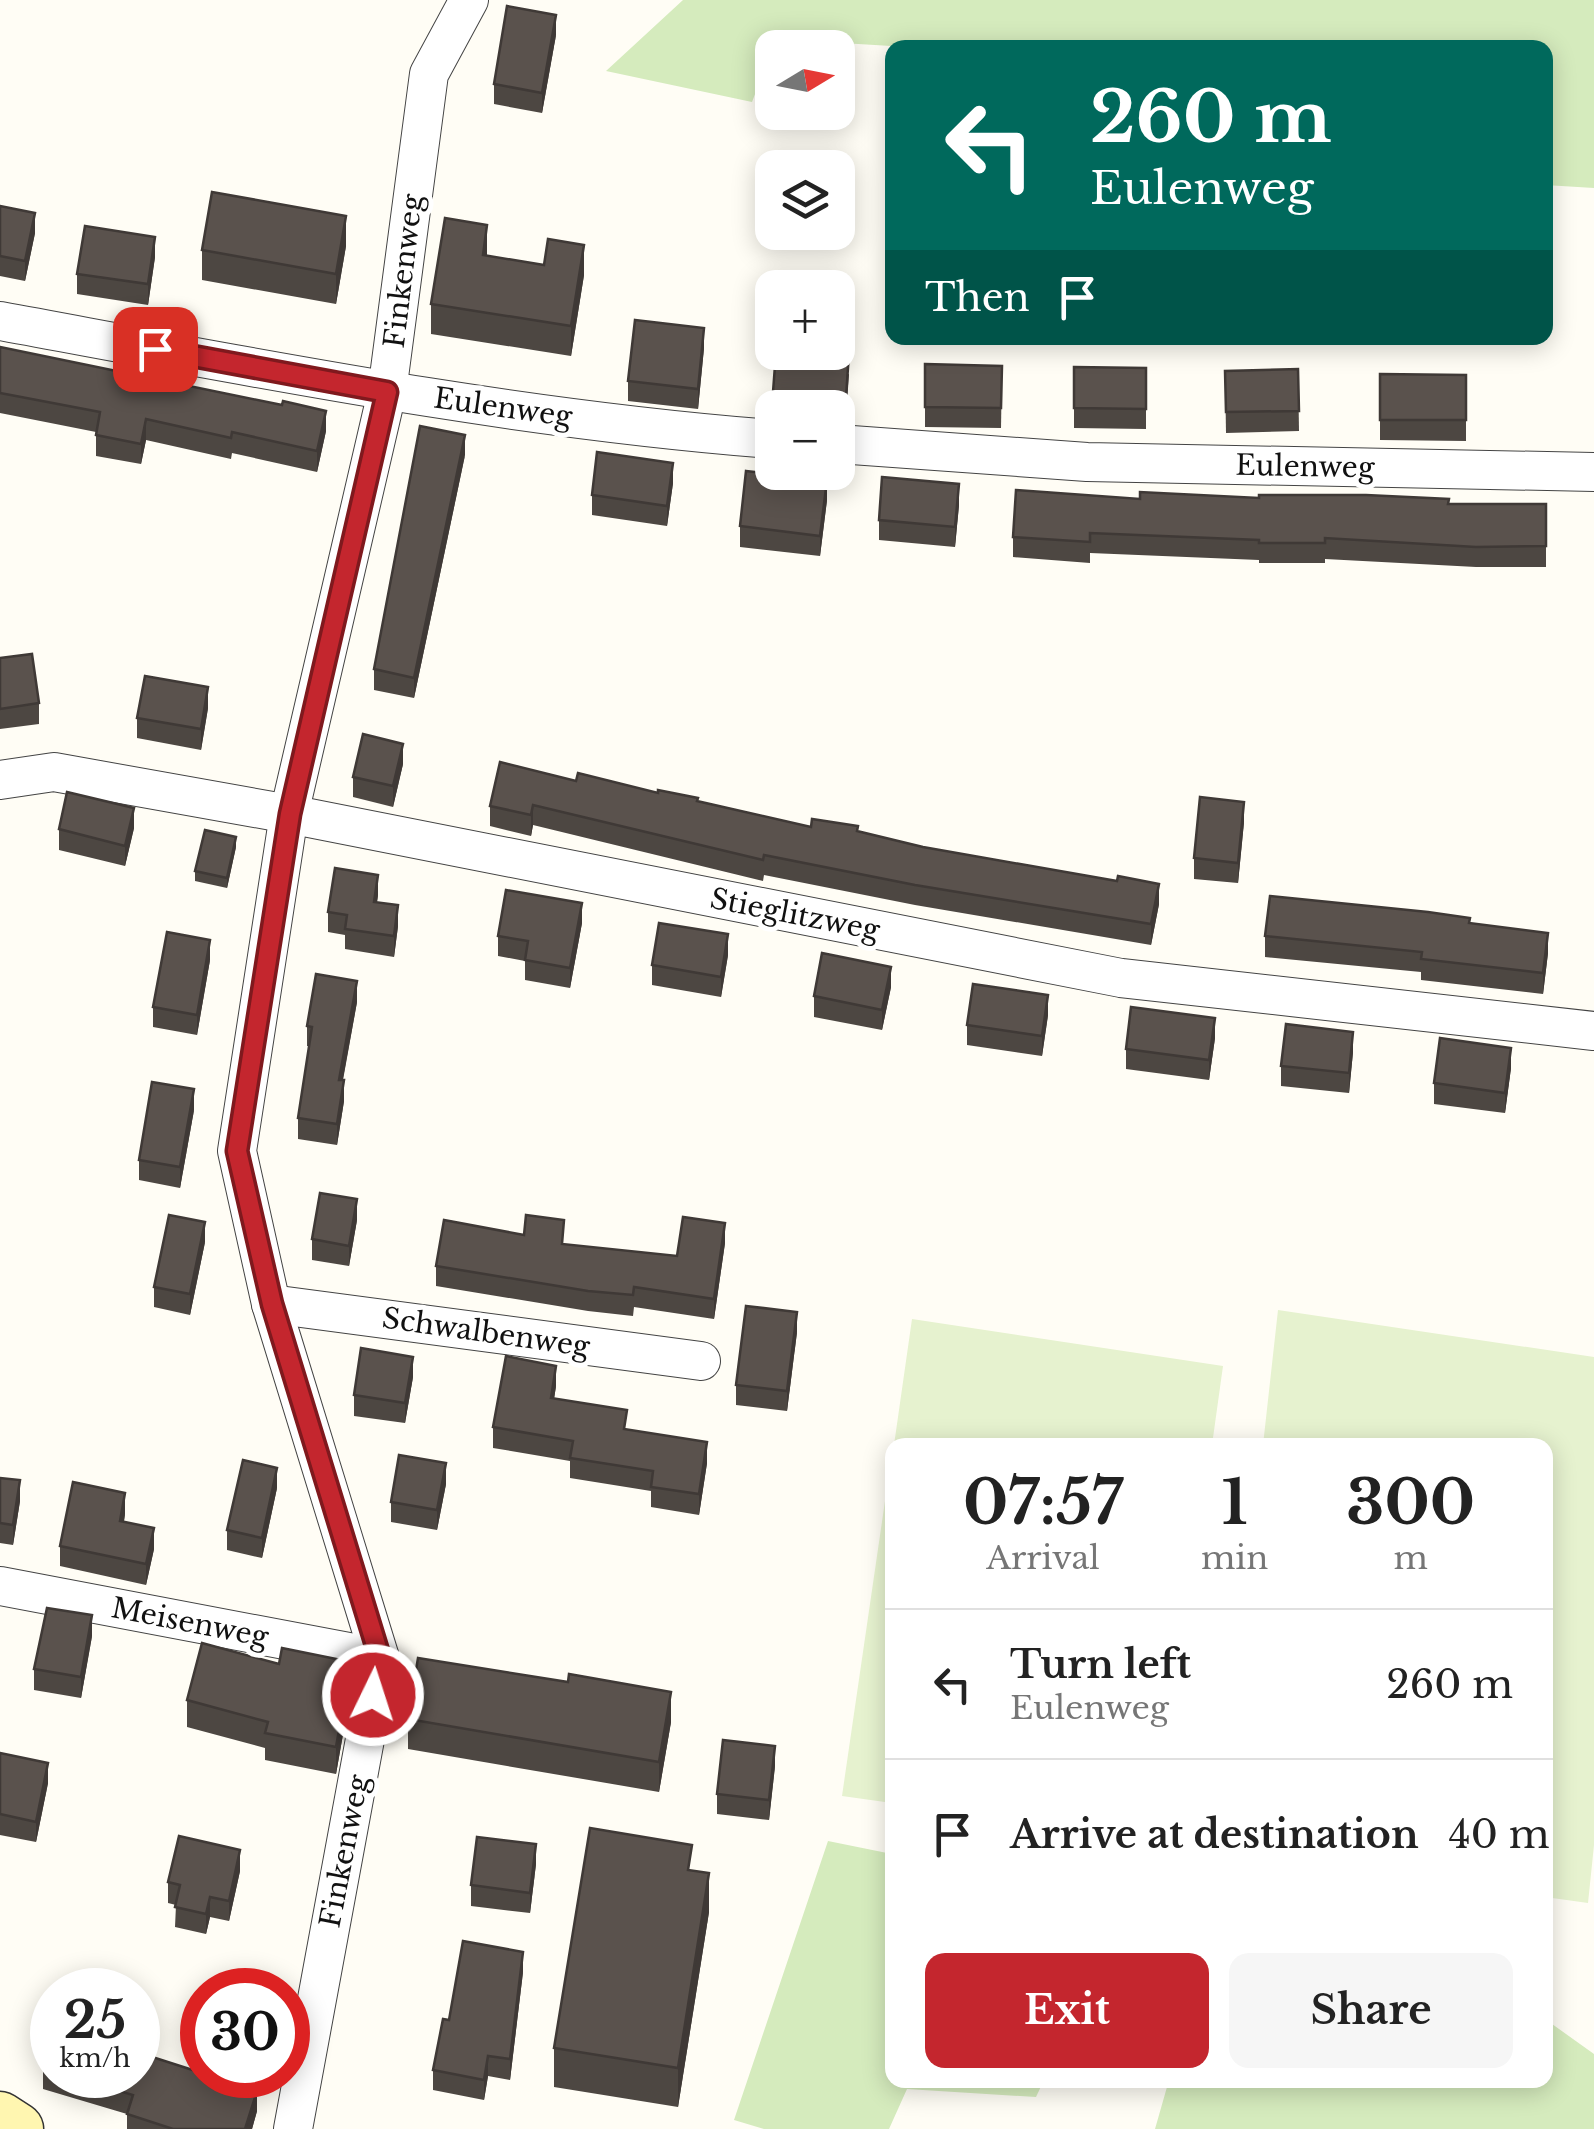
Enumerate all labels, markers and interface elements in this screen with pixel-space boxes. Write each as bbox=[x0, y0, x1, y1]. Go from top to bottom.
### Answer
north arrow bbox=[755, 30, 855, 130]
map controls bbox=[755, 30, 855, 490]
text: 260 m bbox=[1090, 74, 1332, 161]
icon: left bbox=[925, 80, 1055, 210]
button: layers bbox=[755, 150, 855, 250]
text: Eulenweg bbox=[1090, 160, 1314, 216]
street label: Finkenweg bbox=[377, 191, 430, 350]
button: + bbox=[755, 270, 855, 370]
icon: arrive bbox=[1050, 270, 1105, 325]
text: Then bbox=[925, 274, 1030, 321]
pin bbox=[113, 307, 198, 392]
icon: arrive bbox=[128, 322, 183, 377]
street label: Eulenweg bbox=[432, 380, 575, 435]
button: − bbox=[755, 390, 855, 490]
street label: Eulenweg bbox=[1235, 448, 1376, 485]
street label: Stieglitzweg bbox=[707, 881, 884, 948]
street label: Schwalbenweg bbox=[380, 1301, 593, 1365]
text: 07:57 bbox=[963, 1466, 1123, 1540]
text: 1 bbox=[1221, 1466, 1248, 1540]
text: 300 bbox=[1346, 1466, 1475, 1540]
text: Arrival bbox=[986, 1538, 1100, 1578]
text: min bbox=[1201, 1538, 1268, 1578]
text: m bbox=[1393, 1538, 1428, 1578]
street label: Meisenweg bbox=[108, 1590, 273, 1655]
text: Turn left bbox=[1010, 1641, 1191, 1688]
position arrow bbox=[321, 1643, 425, 1747]
icon: left bbox=[925, 1657, 980, 1712]
text: 260 m bbox=[1386, 1661, 1513, 1708]
text: Eulenweg bbox=[1010, 1688, 1169, 1728]
street label: Finkenweg bbox=[313, 1771, 377, 1930]
icon: arrive bbox=[925, 1807, 980, 1862]
text: Arrive at destination bbox=[1010, 1811, 1419, 1858]
text: 40 m bbox=[1449, 1811, 1550, 1858]
button: Exit bbox=[925, 1953, 1209, 2068]
button: Share bbox=[1229, 1953, 1513, 2068]
speed limit sign: 30 bbox=[180, 1968, 310, 2098]
text: 25 bbox=[64, 1989, 126, 2052]
text: km/h bbox=[60, 2043, 130, 2074]

